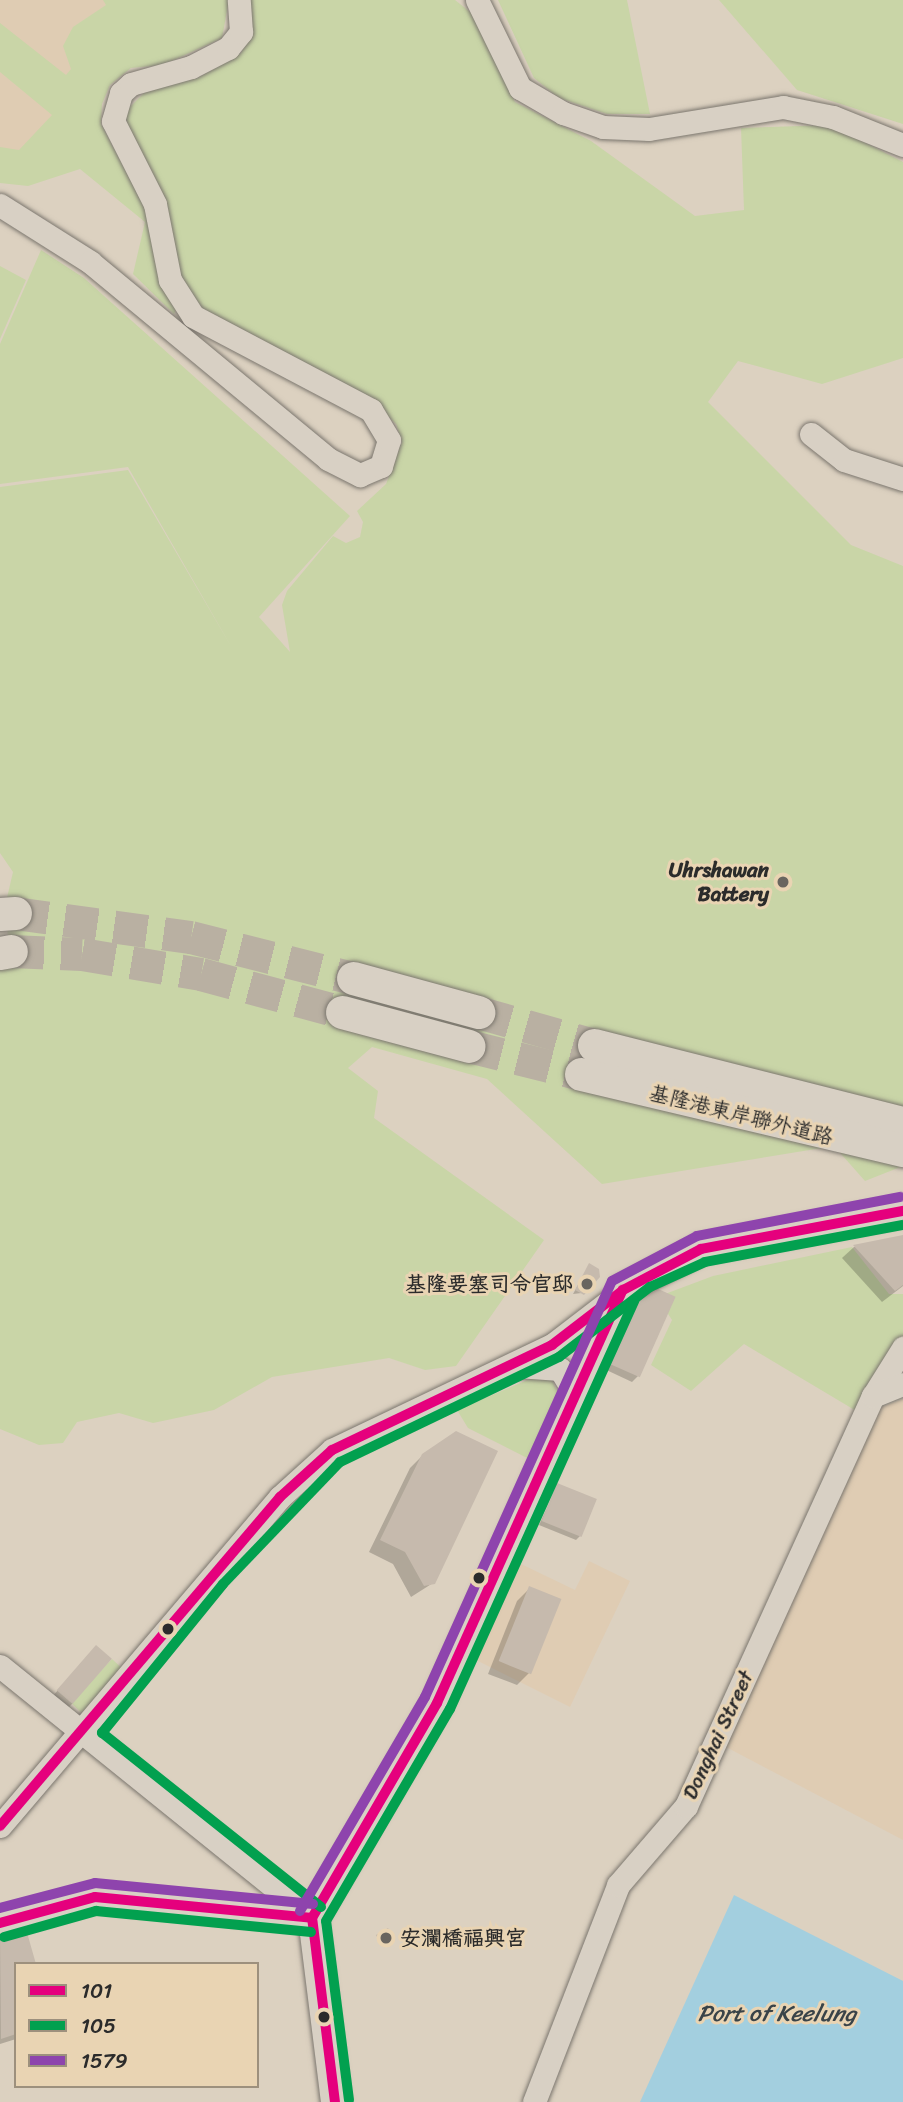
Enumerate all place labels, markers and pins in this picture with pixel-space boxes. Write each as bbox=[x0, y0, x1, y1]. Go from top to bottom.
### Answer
place label: Uhrshawan Battery bbox=[669, 857, 769, 907]
marker: Uhrshawan Battery bbox=[775, 874, 791, 890]
place label: 基隆要塞司令官邸 bbox=[405, 1271, 573, 1297]
marker: 基隆要塞司令官邸 bbox=[579, 1276, 595, 1292]
unlabelled marker bbox=[472, 1571, 486, 1585]
unlabelled marker bbox=[161, 1622, 175, 1636]
place label: 安瀾橋福興宮 bbox=[400, 1925, 526, 1951]
marker: 安瀾橋福興宮 bbox=[378, 1930, 394, 1946]
unlabelled marker bbox=[317, 2010, 331, 2024]

